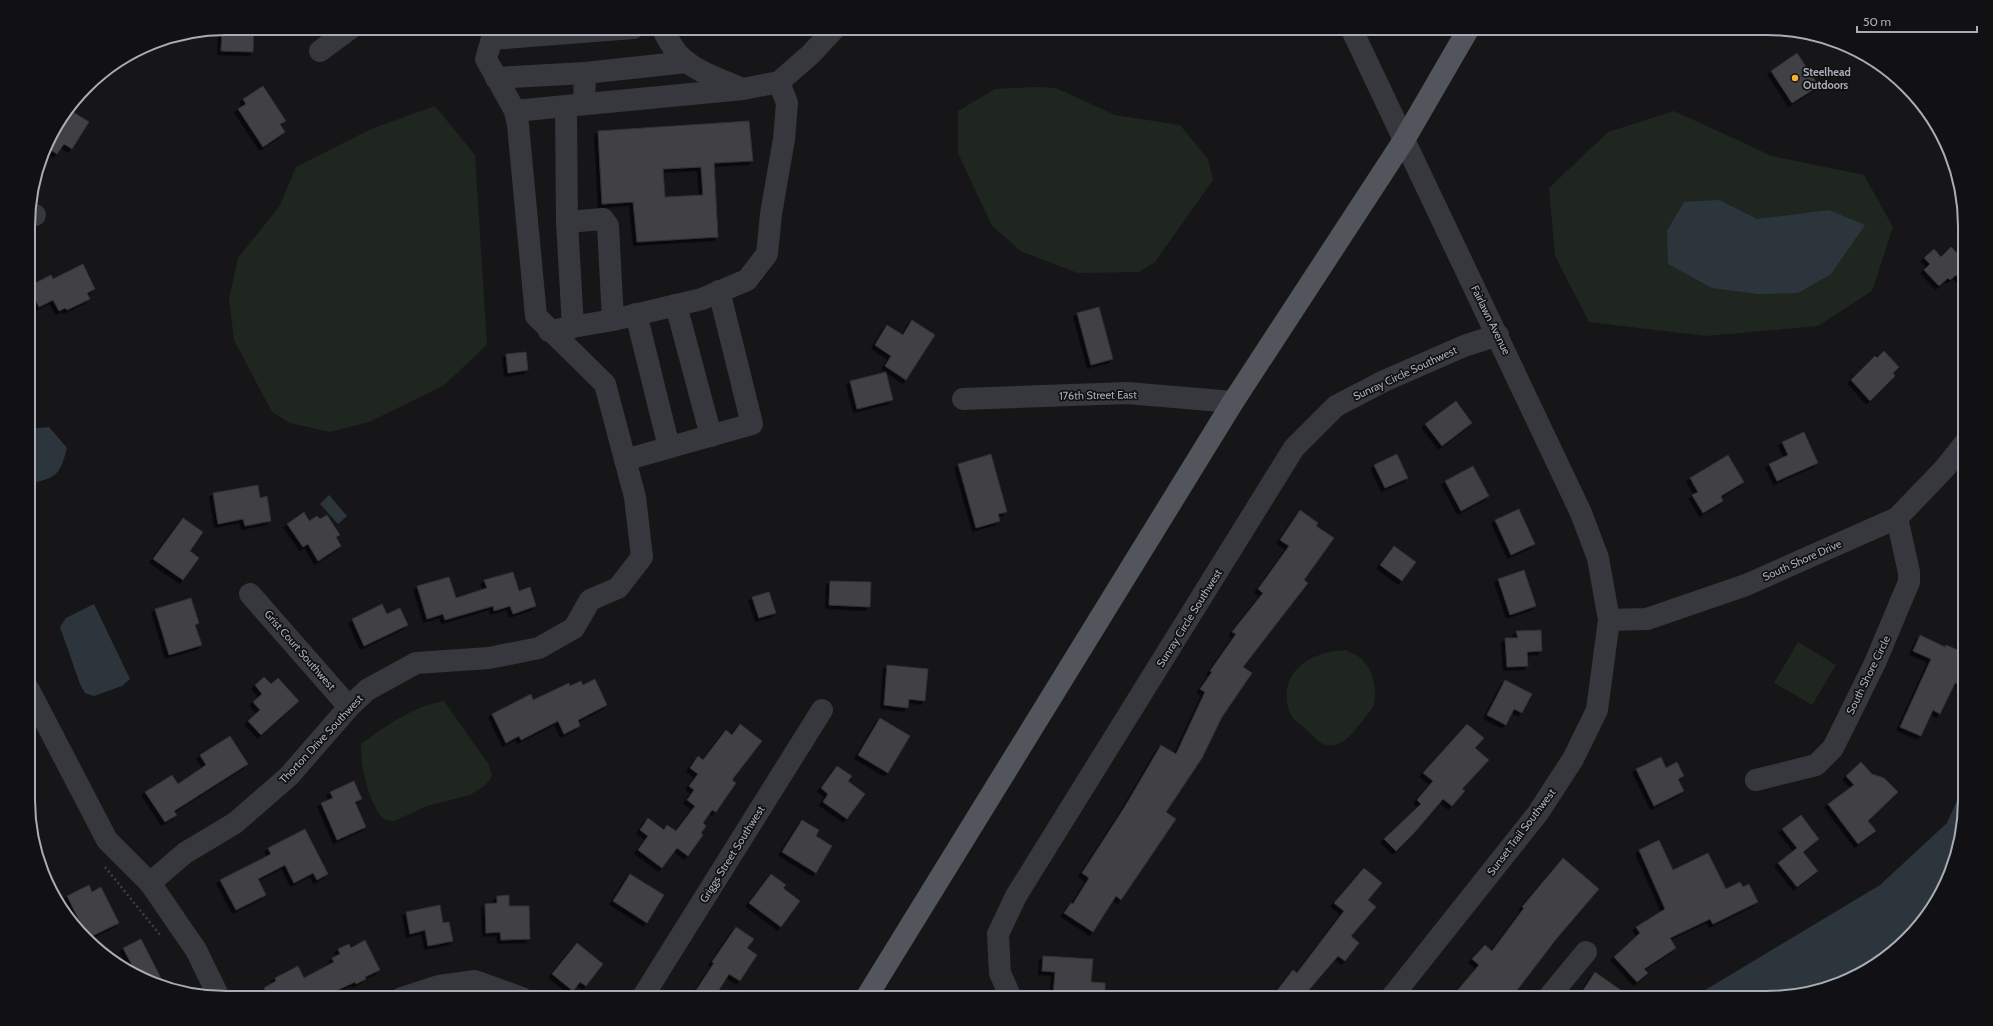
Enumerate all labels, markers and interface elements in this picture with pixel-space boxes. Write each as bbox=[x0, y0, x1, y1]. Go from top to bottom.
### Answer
scale bar bbox=[1857, 8, 1977, 34]
text: 50 m bbox=[1863, 14, 1891, 29]
place label: Steelhead Outdoors bbox=[1803, 65, 1851, 92]
marker: Steelhead Outdoors bbox=[1790, 73, 1800, 83]
street label: Fairlawn Avenue bbox=[1468, 283, 1514, 357]
street label: Sunray Circle Southwest bbox=[1351, 343, 1459, 403]
street label: 176th Street East bbox=[1059, 387, 1137, 403]
street label: South Shore Drive bbox=[1760, 536, 1844, 584]
street label: Sunray Circle Southwest bbox=[1153, 566, 1225, 670]
street label: Grist Court Southwest bbox=[261, 607, 339, 693]
street label: South Shore Circle bbox=[1843, 633, 1893, 717]
street label: Thorton Drive Southwest bbox=[276, 691, 366, 786]
street label: Sunset Trail Southwest bbox=[1484, 786, 1558, 878]
street label: Griggs Street Southwest bbox=[697, 803, 768, 905]

